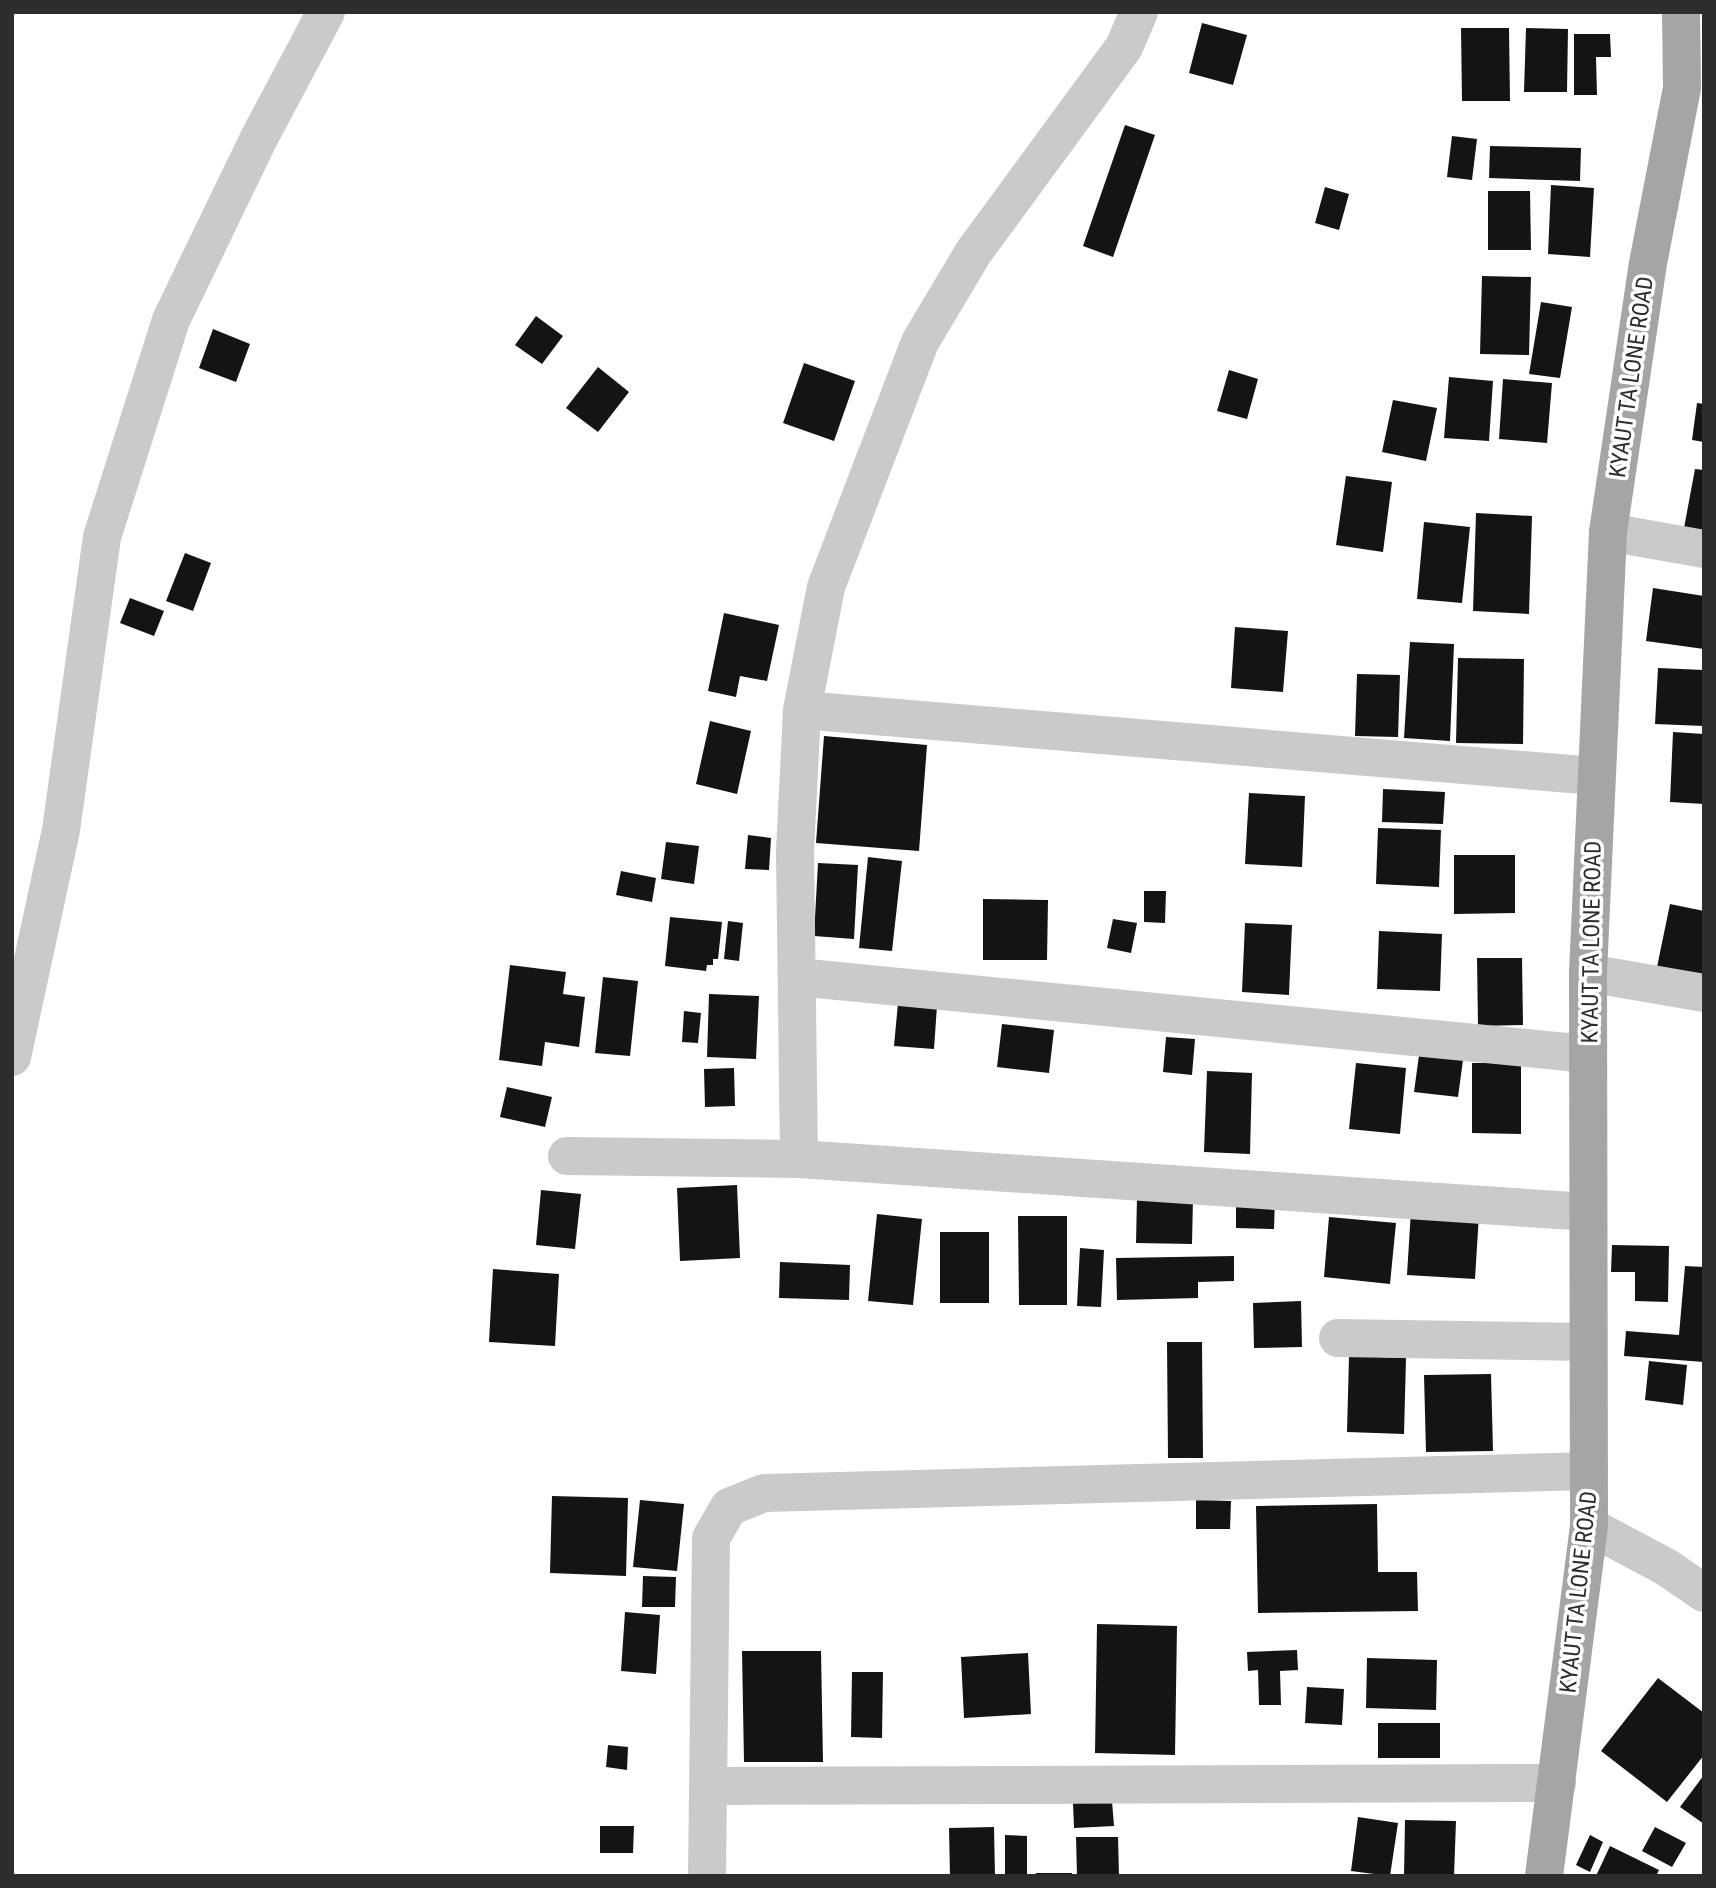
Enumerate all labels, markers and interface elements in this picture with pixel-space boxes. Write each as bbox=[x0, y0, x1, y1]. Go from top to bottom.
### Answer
street label: KYAUT TA LONE ROAD bbox=[1604, 275, 1659, 479]
street label: KYAUT TA LONE ROAD bbox=[1576, 840, 1607, 1044]
street label: KYAUT TA LONE ROAD bbox=[1554, 1490, 1603, 1694]

